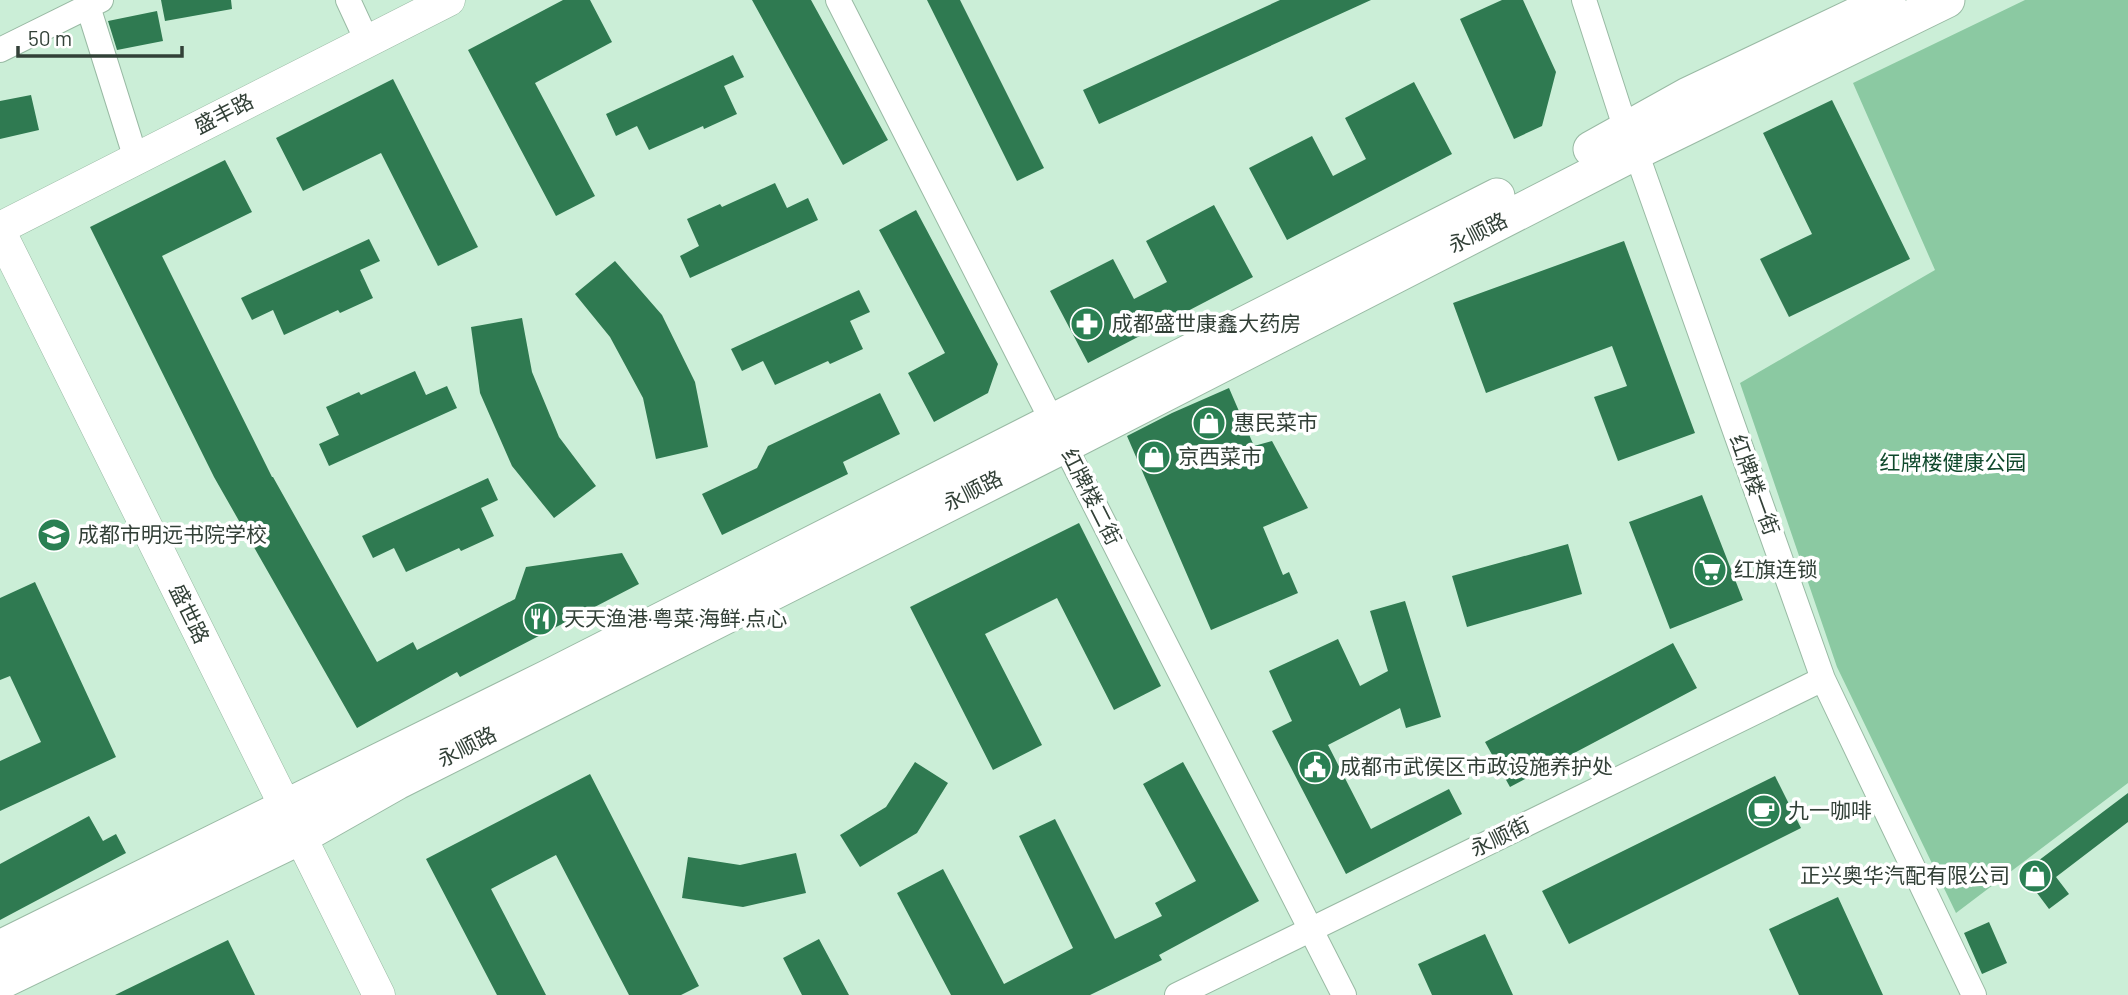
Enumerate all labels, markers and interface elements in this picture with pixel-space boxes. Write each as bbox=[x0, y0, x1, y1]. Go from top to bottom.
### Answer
scale bar bbox=[18, 14, 182, 58]
text: 50 m bbox=[28, 25, 72, 50]
street label: 盛丰路 bbox=[190, 87, 257, 138]
street label: 永顺路 bbox=[1444, 206, 1511, 257]
pharmacy icon: 成都盛世康鑫大药房 bbox=[1068, 305, 1106, 343]
place label: 成都盛世康鑫大药房 bbox=[1112, 310, 1301, 335]
shop icon: 惠民菜市 bbox=[1190, 404, 1228, 442]
place label: 惠民菜市 bbox=[1234, 409, 1318, 434]
street label: 红牌楼一街 bbox=[1726, 431, 1785, 538]
shop icon: 京西菜市 bbox=[1135, 438, 1173, 476]
place label: 京西菜市 bbox=[1178, 443, 1262, 468]
street label: 红牌楼二街 bbox=[1057, 444, 1127, 549]
park label: 红牌楼健康公园 bbox=[1880, 449, 2027, 474]
street label: 永顺路 bbox=[939, 464, 1006, 515]
school or university icon: 成都市明远书院学校 bbox=[35, 516, 73, 554]
place label: 成都市明远书院学校 bbox=[78, 521, 267, 546]
supermarket icon: 红旗连锁 bbox=[1691, 551, 1729, 589]
place label: 红旗连锁 bbox=[1734, 556, 1818, 581]
street label: 盛世路 bbox=[165, 580, 215, 647]
restaurant icon: 天天渔港·粤菜·海鲜·点心 bbox=[521, 600, 559, 638]
place label: 天天渔港·粤菜·海鲜·点心 bbox=[564, 605, 787, 630]
street label: 永顺路 bbox=[433, 720, 500, 771]
public building icon: 成都市武侯区市政设施养护处 bbox=[1296, 748, 1334, 786]
place label: 成都市武侯区市政设施养护处 bbox=[1340, 753, 1613, 778]
cafe icon: 九一咖啡 bbox=[1745, 792, 1783, 830]
place label: 九一咖啡 bbox=[1788, 797, 1872, 822]
street label: 永顺街 bbox=[1466, 811, 1533, 861]
shop icon: 正兴奥华汽配有限公司 bbox=[2016, 857, 2054, 895]
place label: 正兴奥华汽配有限公司 bbox=[1800, 862, 2010, 887]

